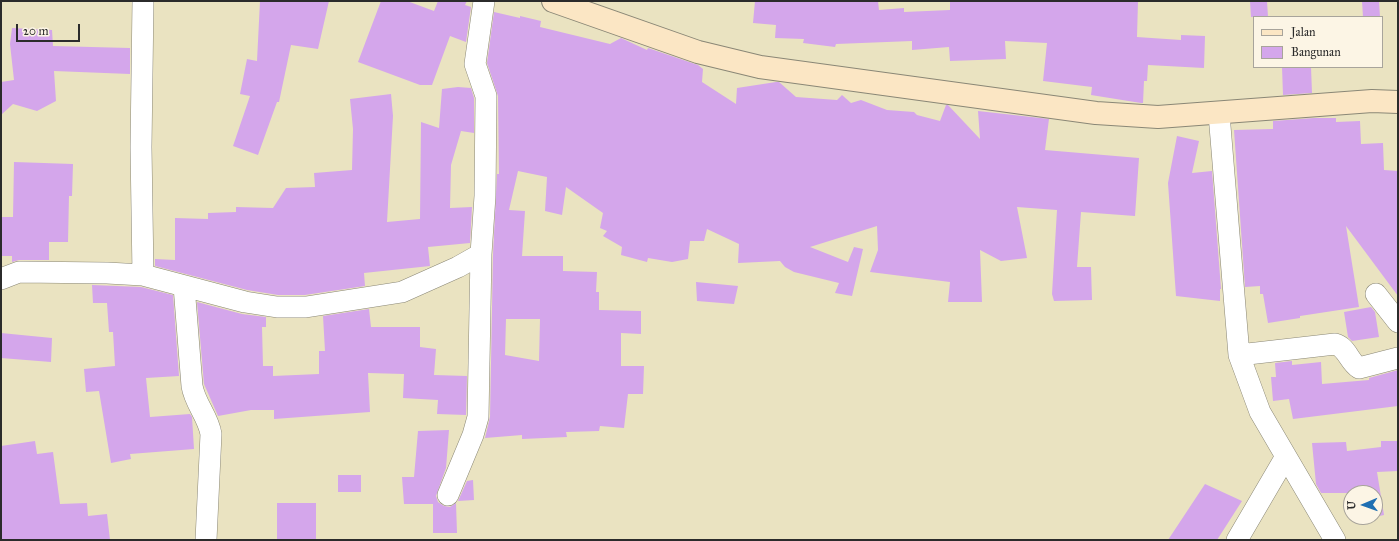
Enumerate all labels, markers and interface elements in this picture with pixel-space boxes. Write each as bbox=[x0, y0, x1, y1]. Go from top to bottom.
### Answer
scale bar bbox=[18, 16, 82, 42]
legend bbox=[1253, 16, 1383, 68]
text: 20 m bbox=[23, 24, 49, 38]
text: Jalan bbox=[1291, 25, 1315, 39]
text: Bangunan bbox=[1291, 45, 1341, 59]
north arrow bbox=[1343, 485, 1383, 525]
text: U bbox=[1345, 501, 1358, 510]

